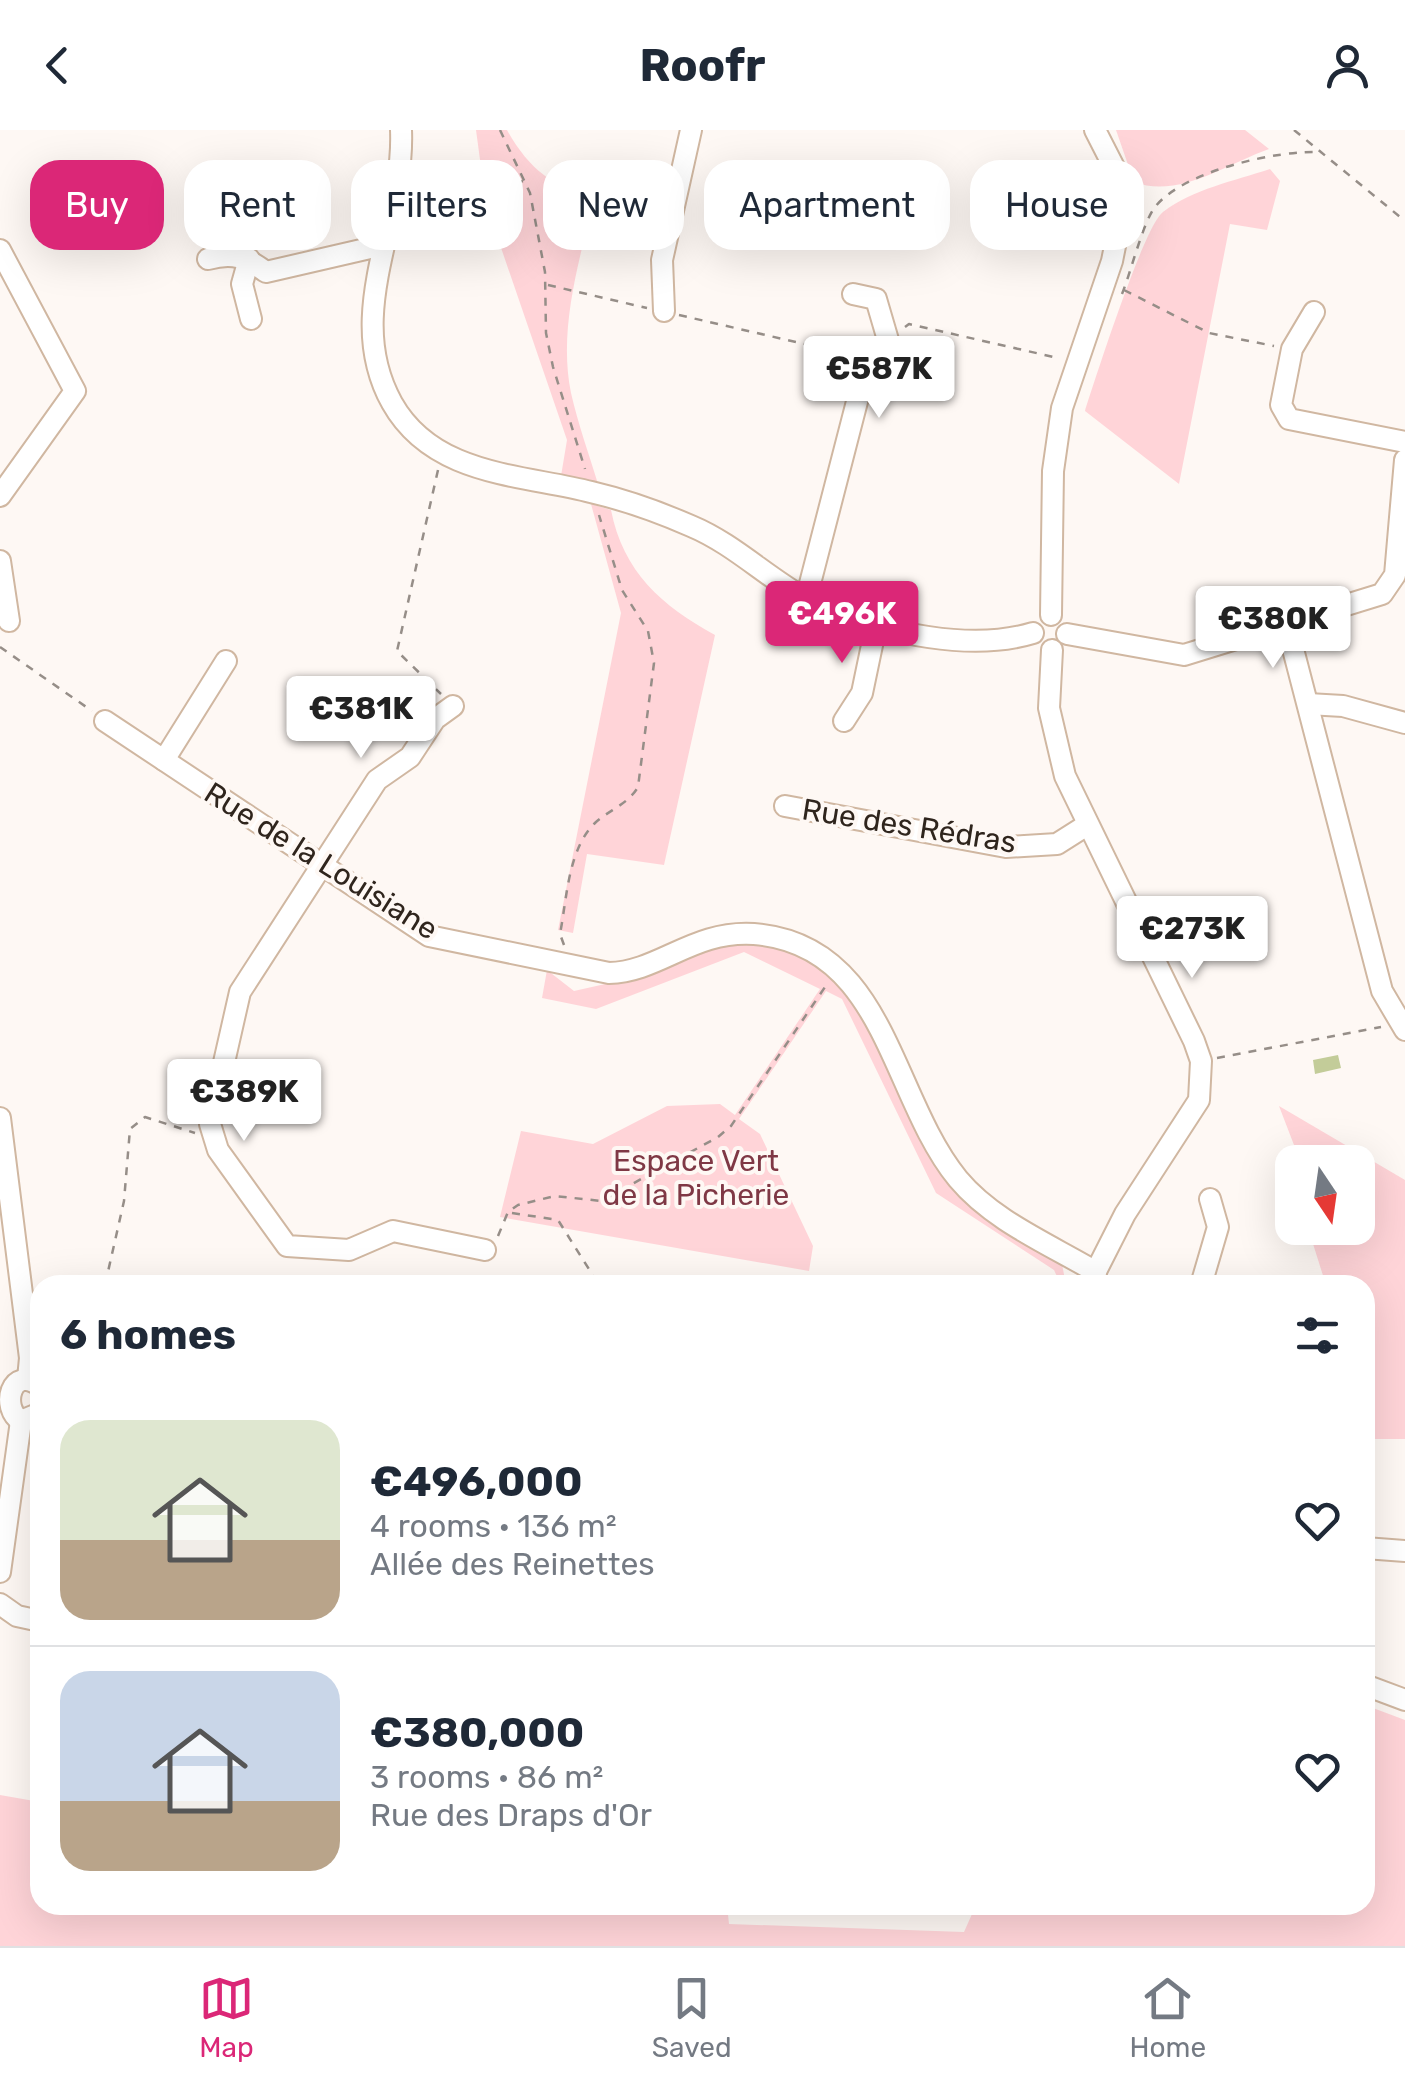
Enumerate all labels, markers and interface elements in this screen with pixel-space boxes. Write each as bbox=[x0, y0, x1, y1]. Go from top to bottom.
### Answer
icon: back bbox=[30, 38, 85, 93]
icon: person bbox=[1320, 38, 1375, 93]
text: Roofr bbox=[640, 39, 765, 92]
chip: Buy bbox=[30, 160, 164, 250]
chip: Rent bbox=[184, 160, 331, 250]
chip: Filters bbox=[351, 160, 523, 250]
chip: New bbox=[543, 160, 684, 250]
chip: Apartment bbox=[704, 160, 950, 250]
chip: House bbox=[970, 160, 1144, 250]
pin: €587K bbox=[809, 336, 949, 421]
text: €587K bbox=[825, 349, 933, 387]
pin: €496K bbox=[772, 581, 912, 666]
pin: €380K bbox=[1203, 586, 1343, 671]
text: €496K bbox=[787, 594, 897, 632]
text: €380K bbox=[1218, 599, 1328, 637]
pin: €381K bbox=[291, 676, 431, 761]
text: €381K bbox=[309, 689, 414, 727]
street label: Rue de la Louisiane bbox=[198, 775, 444, 947]
street label: Rue des Rédras bbox=[799, 791, 1019, 861]
pin: €273K bbox=[1122, 896, 1262, 981]
text: €273K bbox=[1139, 909, 1245, 947]
pin: €389K bbox=[174, 1059, 314, 1144]
text: €389K bbox=[189, 1072, 299, 1110]
park label: Espace Vert de la Picherie bbox=[603, 1143, 789, 1213]
north arrow bbox=[1275, 1145, 1375, 1245]
map controls bbox=[1275, 1145, 1375, 1245]
icon: filters bbox=[1290, 1308, 1345, 1363]
text: 6 homes bbox=[60, 1310, 236, 1360]
text: €496,000 bbox=[370, 1457, 583, 1507]
icon: home bbox=[140, 1460, 260, 1580]
icon: heart bbox=[1290, 1493, 1345, 1548]
text: 4 rooms · 136 m² bbox=[370, 1507, 617, 1545]
text: Allée des Reinettes bbox=[370, 1545, 655, 1583]
text: €380,000 bbox=[370, 1708, 584, 1758]
icon: home bbox=[140, 1711, 260, 1831]
icon: heart bbox=[1290, 1744, 1345, 1799]
text: 3 rooms · 86 m² bbox=[370, 1758, 604, 1796]
text: Rue des Draps d'Or bbox=[370, 1796, 652, 1834]
tab: Map bbox=[199, 1971, 254, 2064]
tab: Saved bbox=[652, 1971, 732, 2064]
tab: Home bbox=[1129, 1971, 1206, 2064]

